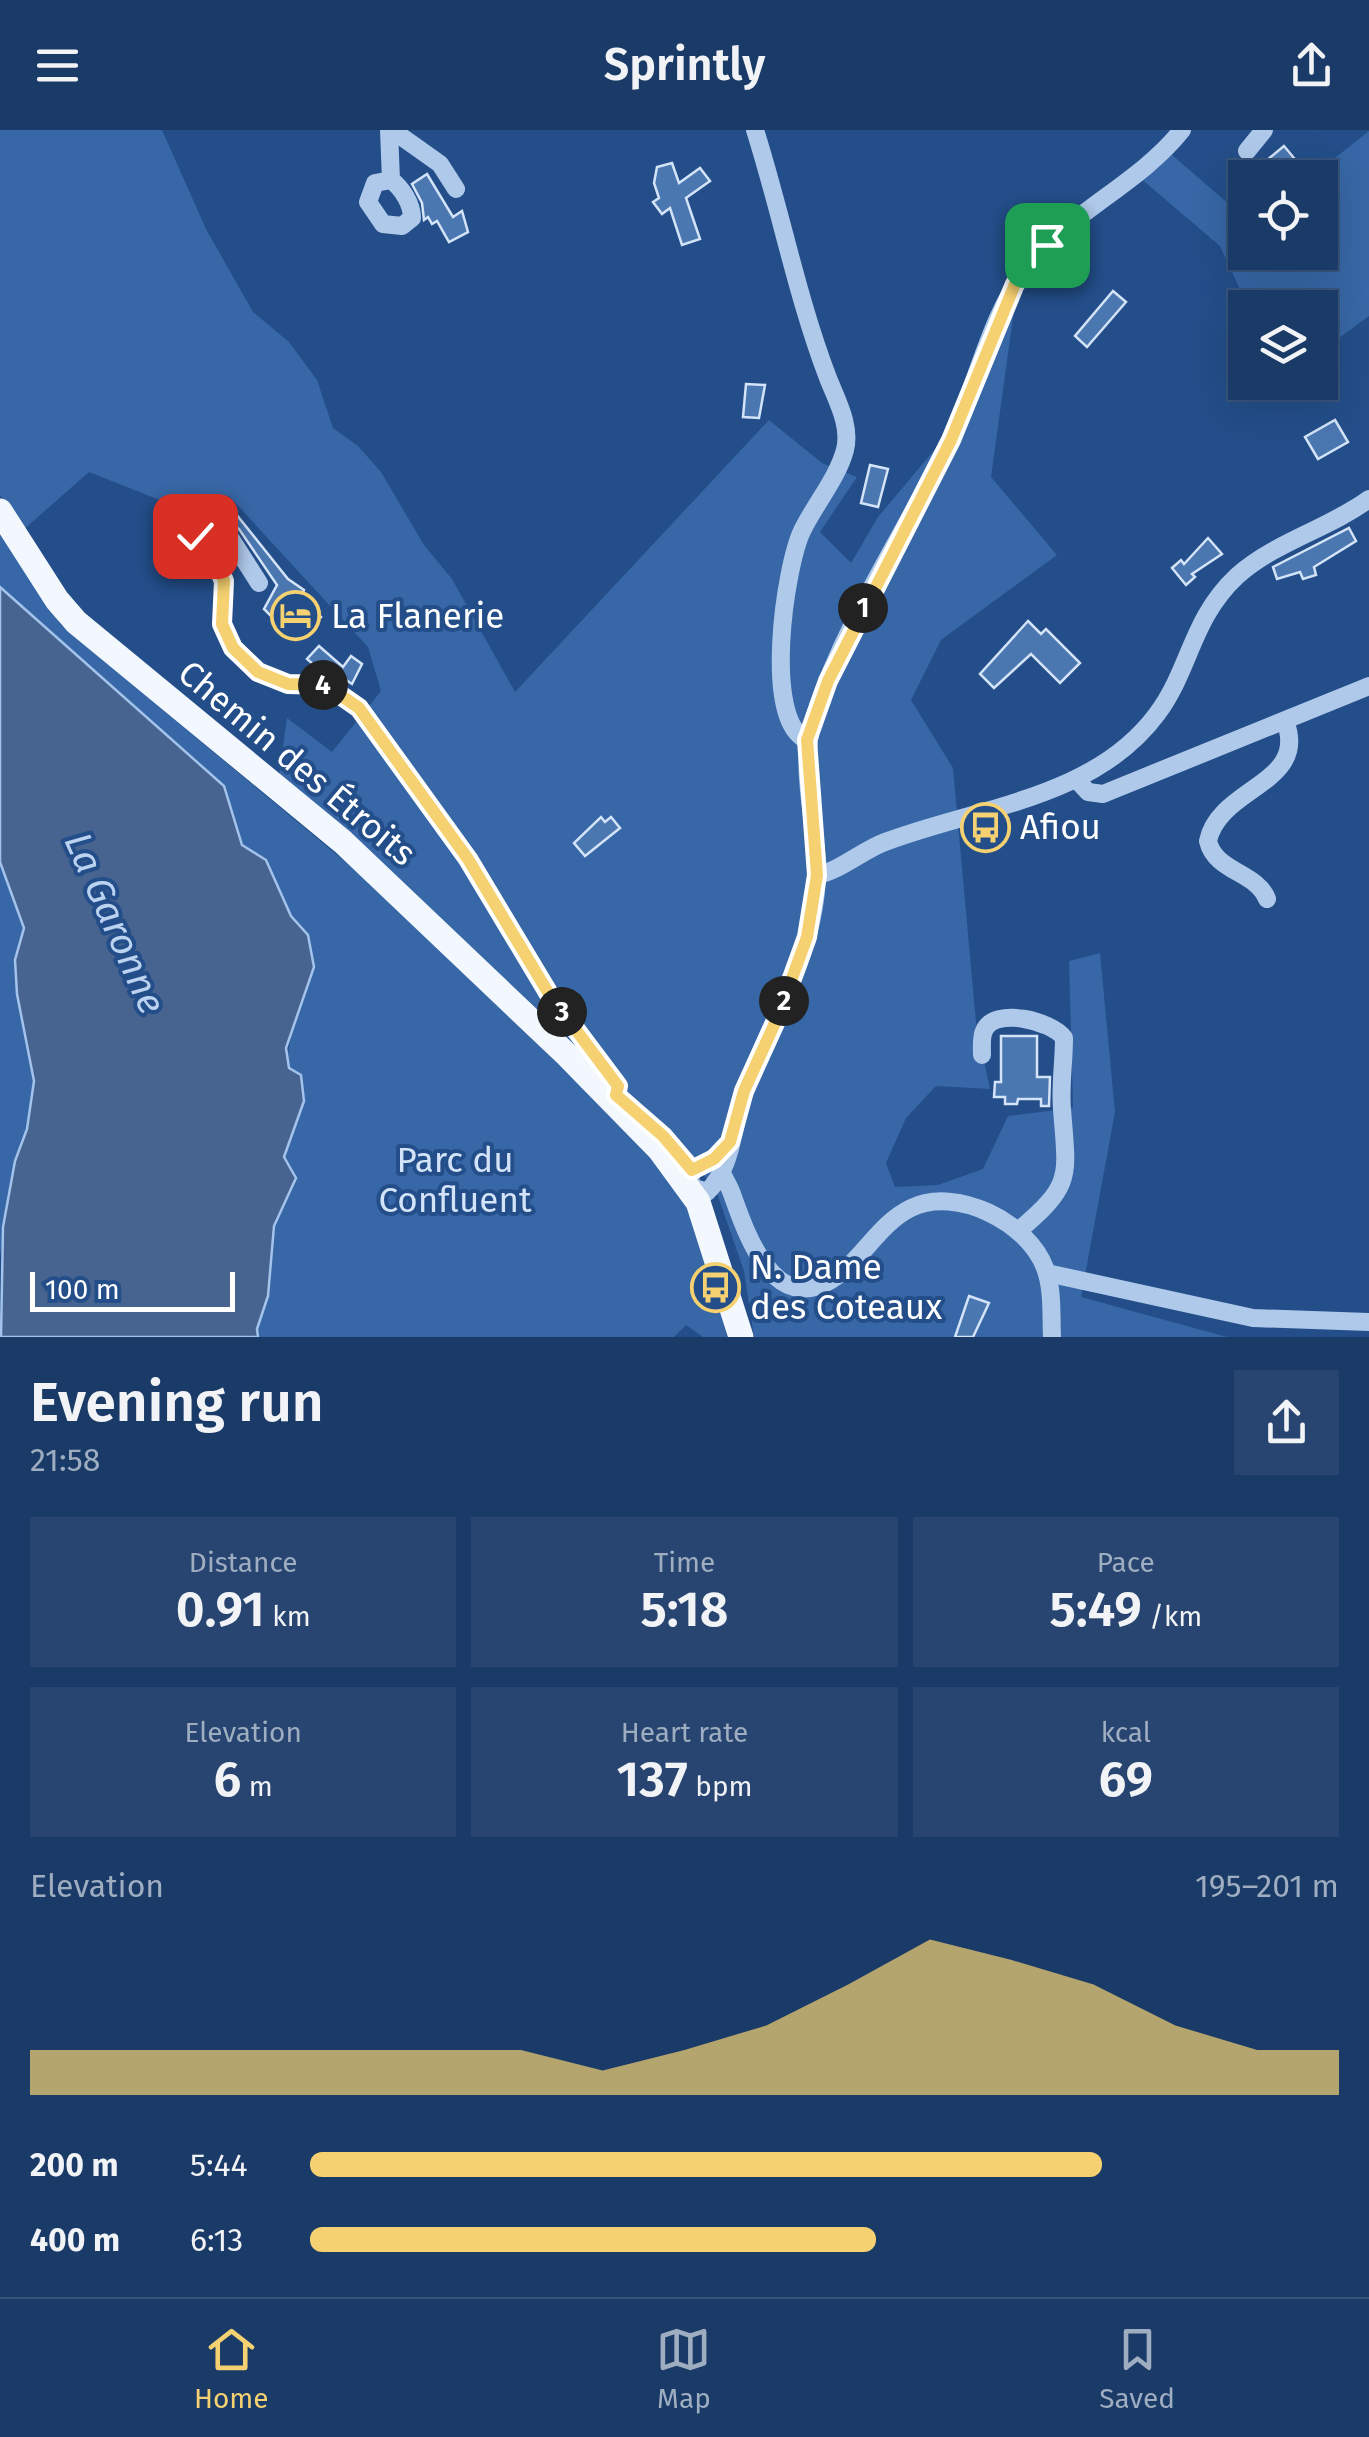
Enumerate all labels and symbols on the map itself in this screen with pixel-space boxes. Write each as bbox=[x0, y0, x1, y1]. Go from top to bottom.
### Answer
pin bbox=[1005, 203, 1090, 288]
pin bbox=[153, 494, 238, 579]
pin: 1 bbox=[838, 583, 888, 633]
hotel icon: La Flanerie bbox=[270, 590, 322, 642]
place label: La Flanerie bbox=[331, 595, 504, 637]
street label: Chemin des Étroits bbox=[170, 652, 424, 874]
pin: 4 bbox=[298, 660, 348, 710]
bus stop icon: Afiou bbox=[959, 801, 1011, 853]
place label: Afiou bbox=[1020, 806, 1101, 848]
water label: La Garonne bbox=[55, 825, 175, 1021]
pin: 2 bbox=[759, 976, 809, 1026]
pin: 3 bbox=[537, 987, 587, 1037]
park label: Parc du Confluent bbox=[378, 1139, 532, 1221]
place label: N. Dame des Coteaux bbox=[750, 1246, 942, 1328]
bus stop icon: N. Dame des Coteaux bbox=[689, 1261, 741, 1313]
scale bar bbox=[30, 1267, 235, 1312]

